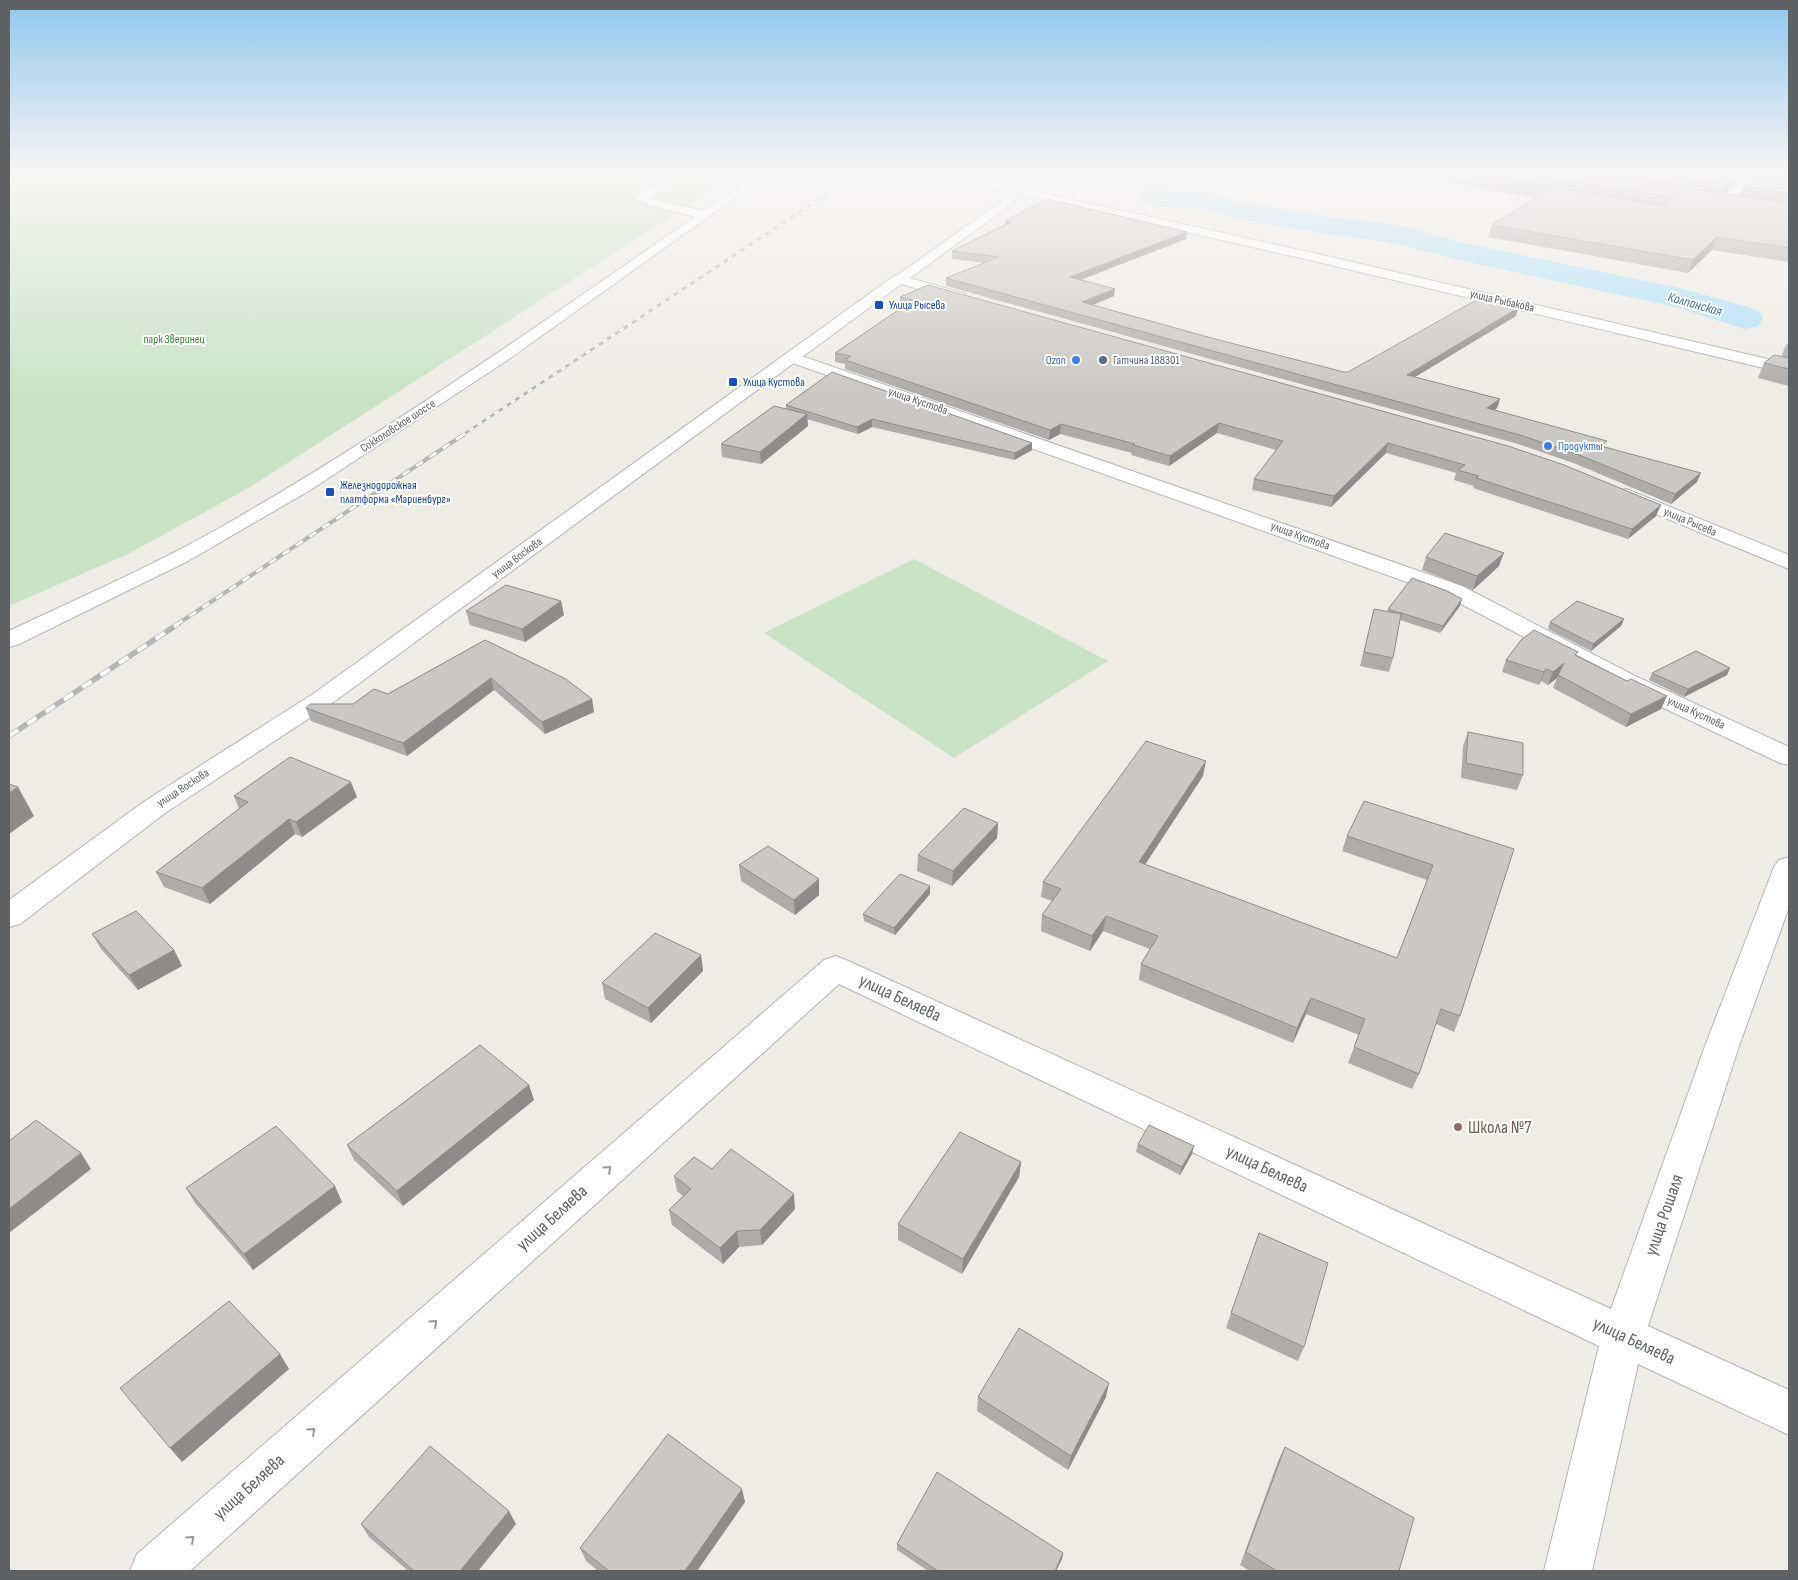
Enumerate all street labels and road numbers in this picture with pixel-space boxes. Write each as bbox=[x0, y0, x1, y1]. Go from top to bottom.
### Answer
street label: улица Рыбакова bbox=[1468, 286, 1536, 316]
street label: улица Кустова bbox=[886, 384, 950, 418]
street label: Сокколовское шоссе bbox=[358, 396, 439, 456]
street label: улица Рысева bbox=[1661, 504, 1719, 540]
street label: улица Кустова bbox=[1268, 518, 1332, 554]
street label: улица Воскова bbox=[489, 534, 546, 582]
street label: улица Кустова bbox=[1665, 693, 1728, 733]
street label: улица Воскова bbox=[154, 765, 212, 810]
street label: улица Беляева bbox=[856, 970, 944, 1026]
street label: улица Беляева bbox=[1223, 1141, 1311, 1197]
street label: улица Рошаля bbox=[1640, 1172, 1688, 1258]
street label: улица Беляева bbox=[512, 1181, 592, 1255]
street label: улица Беляева bbox=[1590, 1313, 1678, 1369]
street label: улица Беляева bbox=[209, 1450, 289, 1524]

